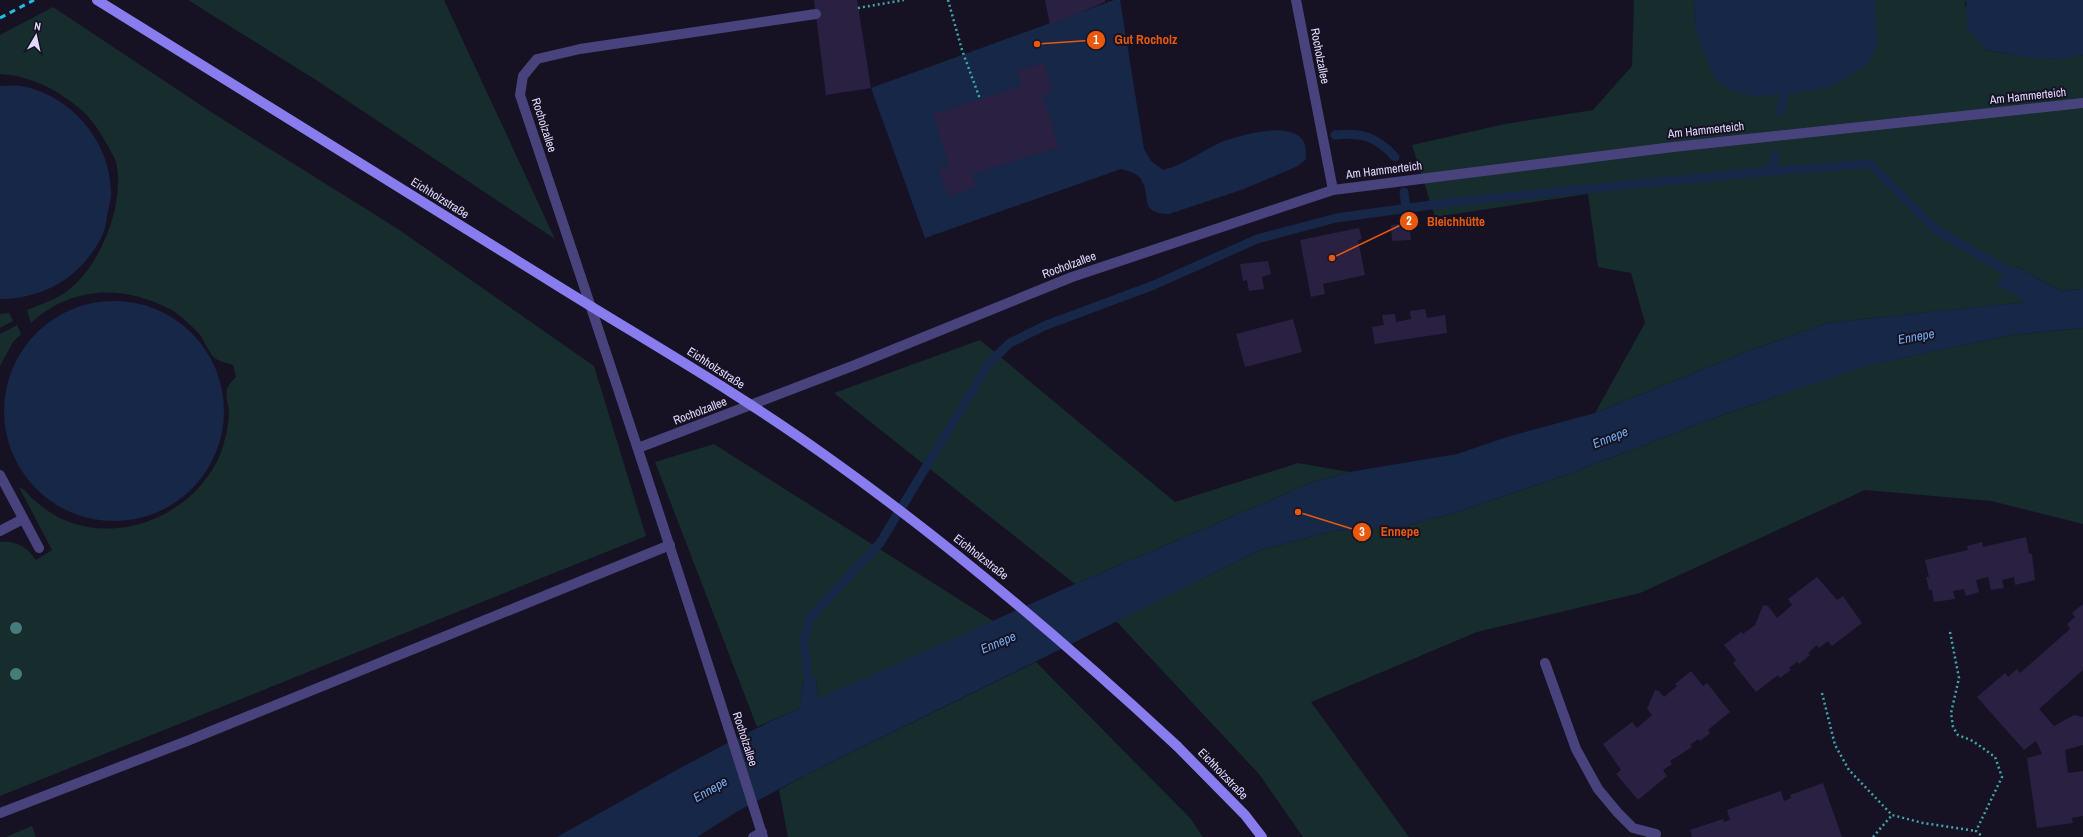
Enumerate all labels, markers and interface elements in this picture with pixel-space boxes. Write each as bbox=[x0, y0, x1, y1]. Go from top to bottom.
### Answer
north arrow bbox=[16, 16, 56, 56]
text: N bbox=[33, 19, 42, 34]
callout: Gut Rocholz bbox=[1086, 27, 1185, 52]
street label: Rocholzallee bbox=[1307, 27, 1333, 85]
text: Gut Rocholz bbox=[1115, 31, 1178, 48]
text: 1 bbox=[1093, 32, 1099, 48]
street label: Am Hammerteich bbox=[1988, 84, 2067, 108]
street label: Rocholzallee bbox=[528, 96, 560, 154]
street label: Am Hammerteich bbox=[1666, 118, 1745, 142]
street label: Am Hammerteich bbox=[1344, 157, 1423, 183]
street label: Eichholzstraße bbox=[408, 174, 472, 222]
callout: Bleichhütte bbox=[1399, 209, 1493, 234]
text: 2 bbox=[1406, 213, 1412, 229]
text: Bleichhütte bbox=[1427, 213, 1485, 230]
street label: Rocholzallee bbox=[1040, 248, 1098, 282]
water label: Ennepe bbox=[1897, 325, 1936, 348]
street label: Eichholzstraße bbox=[684, 343, 748, 393]
street label: Rocholzallee bbox=[671, 393, 729, 429]
water label: Ennepe bbox=[1590, 423, 1630, 452]
callout: Ennepe bbox=[1352, 519, 1427, 544]
text: Ennepe bbox=[1381, 523, 1419, 540]
text: 3 bbox=[1359, 524, 1365, 540]
street label: Eichholzstraße bbox=[950, 530, 1012, 584]
water label: Ennepe bbox=[978, 627, 1018, 657]
street label: Rocholzallee bbox=[729, 710, 761, 768]
street label: Eichholzstraße bbox=[1194, 745, 1252, 803]
water label: Ennepe bbox=[690, 773, 730, 806]

